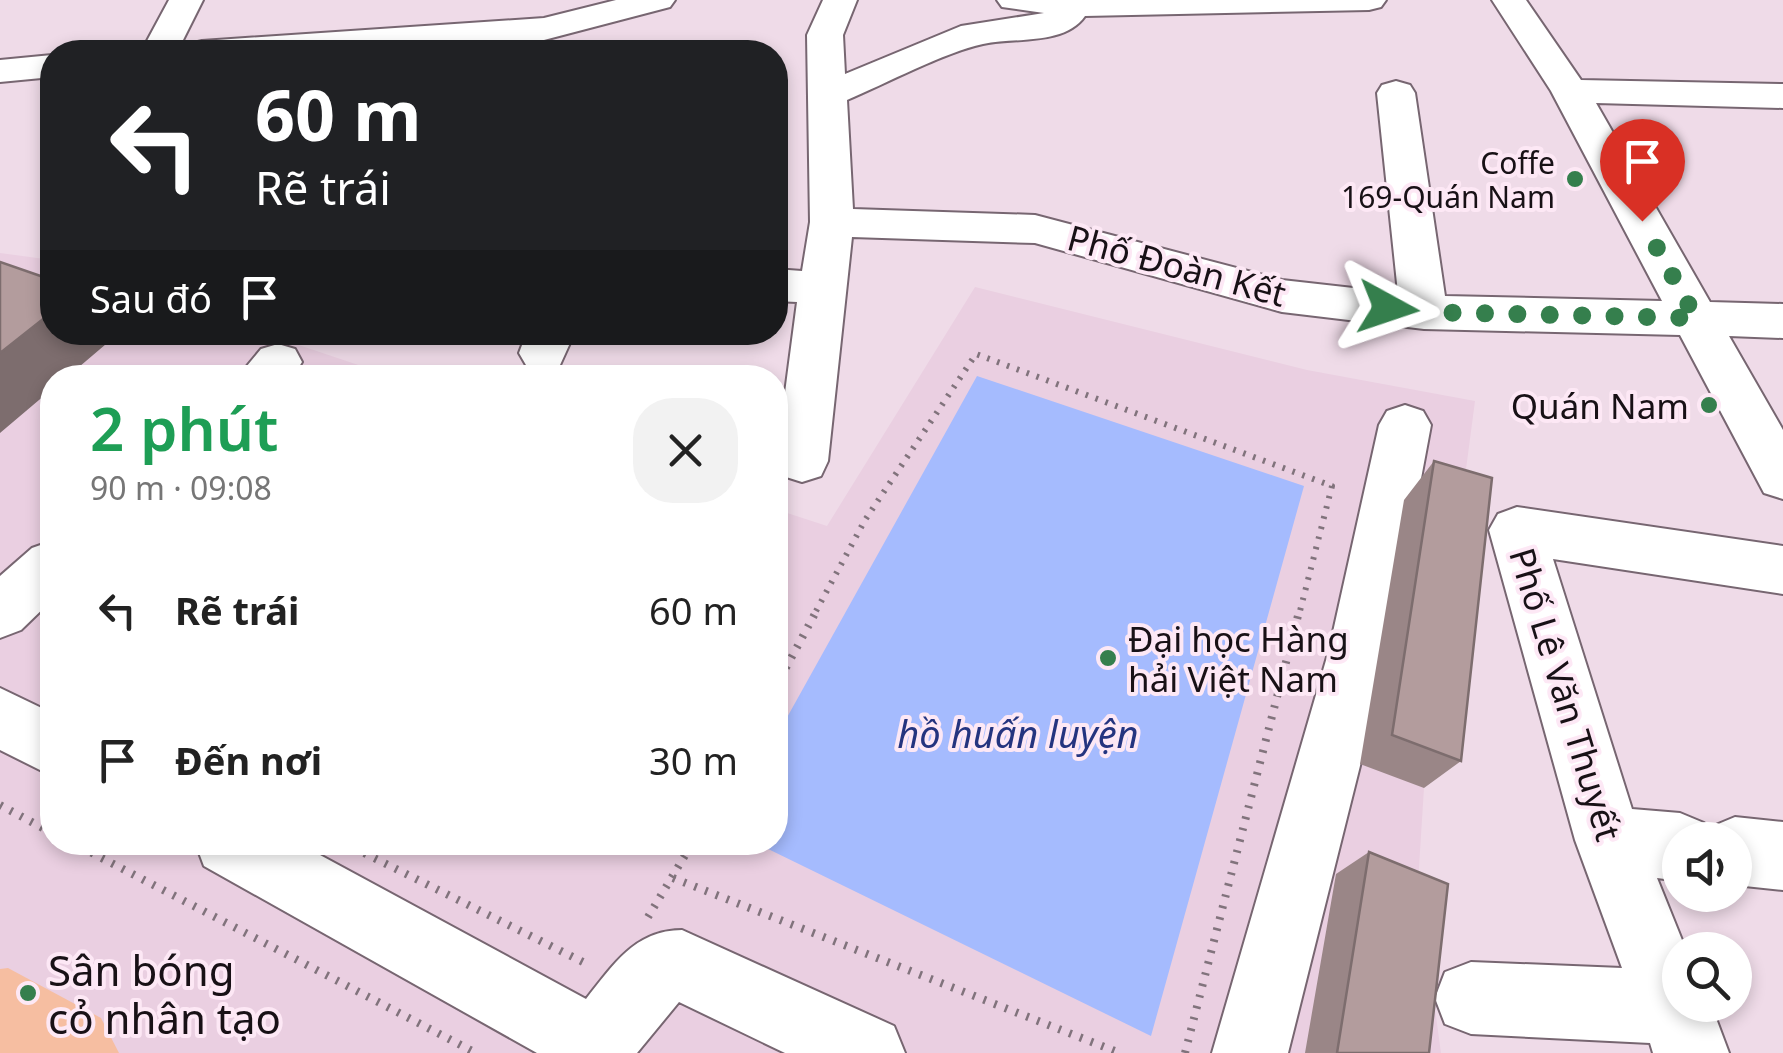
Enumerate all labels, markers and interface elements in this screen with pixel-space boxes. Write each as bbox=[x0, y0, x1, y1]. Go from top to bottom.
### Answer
text: 60 m bbox=[255, 66, 422, 162]
icon: left bbox=[90, 80, 220, 210]
pin bbox=[1600, 119, 1685, 222]
icon: arrive bbox=[1615, 134, 1670, 189]
place label: Coffe 169-Quán Nam bbox=[1341, 142, 1555, 217]
text: Rẽ trái bbox=[255, 157, 391, 218]
marker: Coffe 169-Quán Nam bbox=[1564, 168, 1586, 190]
street label: Phố Đoàn Kết bbox=[1063, 213, 1291, 317]
position arrow bbox=[1336, 256, 1440, 360]
icon: arrive bbox=[232, 270, 287, 325]
text: Sau đó bbox=[90, 272, 212, 324]
place label: Quán Nam bbox=[1511, 382, 1689, 429]
text: 2 phút bbox=[90, 387, 278, 469]
marker: Quán Nam bbox=[1698, 394, 1720, 416]
button: close bbox=[633, 398, 738, 503]
text: 90 m · 09:08 bbox=[90, 466, 272, 509]
street label: Phố Lê Văn Thuyết bbox=[1499, 542, 1633, 846]
icon: left bbox=[90, 583, 145, 638]
text: Rẽ trái bbox=[175, 584, 299, 636]
text: 60 m bbox=[649, 584, 738, 636]
place label: Đại học Hàng hải Việt Nam bbox=[1128, 615, 1349, 702]
marker: Đại học Hàng hải Việt Nam bbox=[1097, 647, 1119, 669]
water label: hồ huấn luyện bbox=[897, 707, 1139, 759]
icon: arrive bbox=[90, 733, 145, 788]
text: Đến nơi bbox=[175, 734, 322, 786]
text: 30 m bbox=[649, 734, 738, 786]
map controls bbox=[1662, 822, 1752, 1022]
button: sound bbox=[1662, 822, 1752, 912]
button: search bbox=[1662, 932, 1752, 1022]
place label: Sân bóng cỏ nhân tạo bbox=[48, 941, 281, 1046]
marker: Sân bóng cỏ nhân tạo bbox=[17, 982, 39, 1004]

